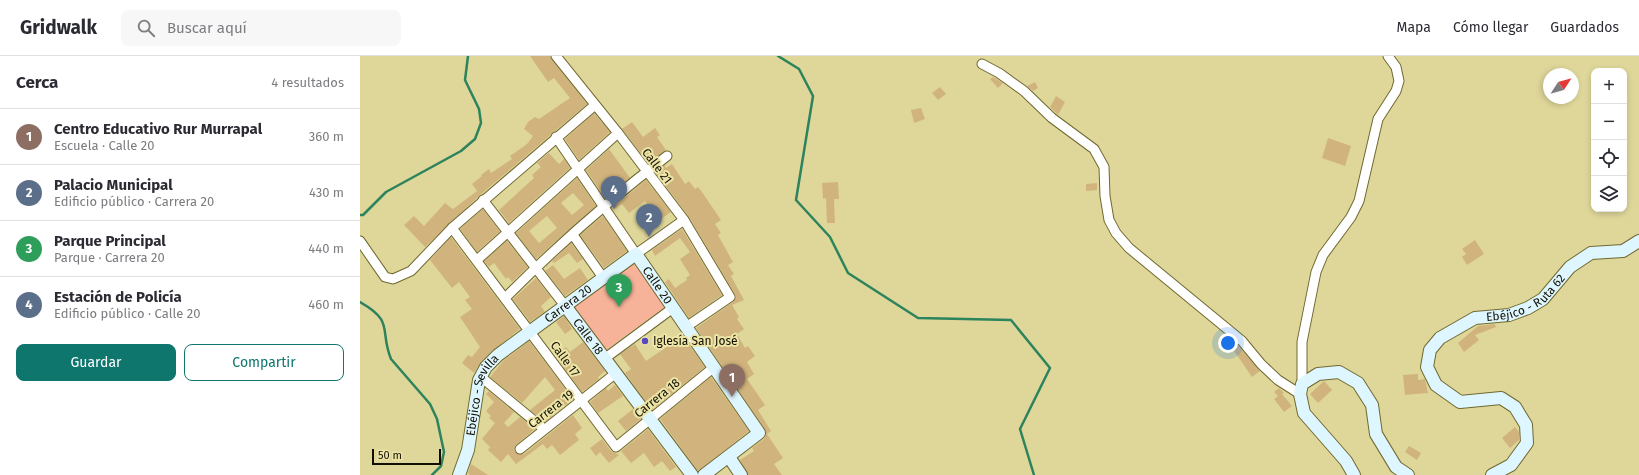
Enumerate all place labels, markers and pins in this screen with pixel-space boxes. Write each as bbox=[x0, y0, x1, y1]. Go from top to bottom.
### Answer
pin: 4 bbox=[601, 176, 627, 209]
pin: 2 bbox=[636, 204, 662, 237]
pin: 3 bbox=[606, 274, 632, 307]
place label: Iglesía San José bbox=[653, 334, 738, 348]
marker: Iglesía San José bbox=[640, 336, 650, 346]
pin: 1 bbox=[719, 364, 745, 397]

